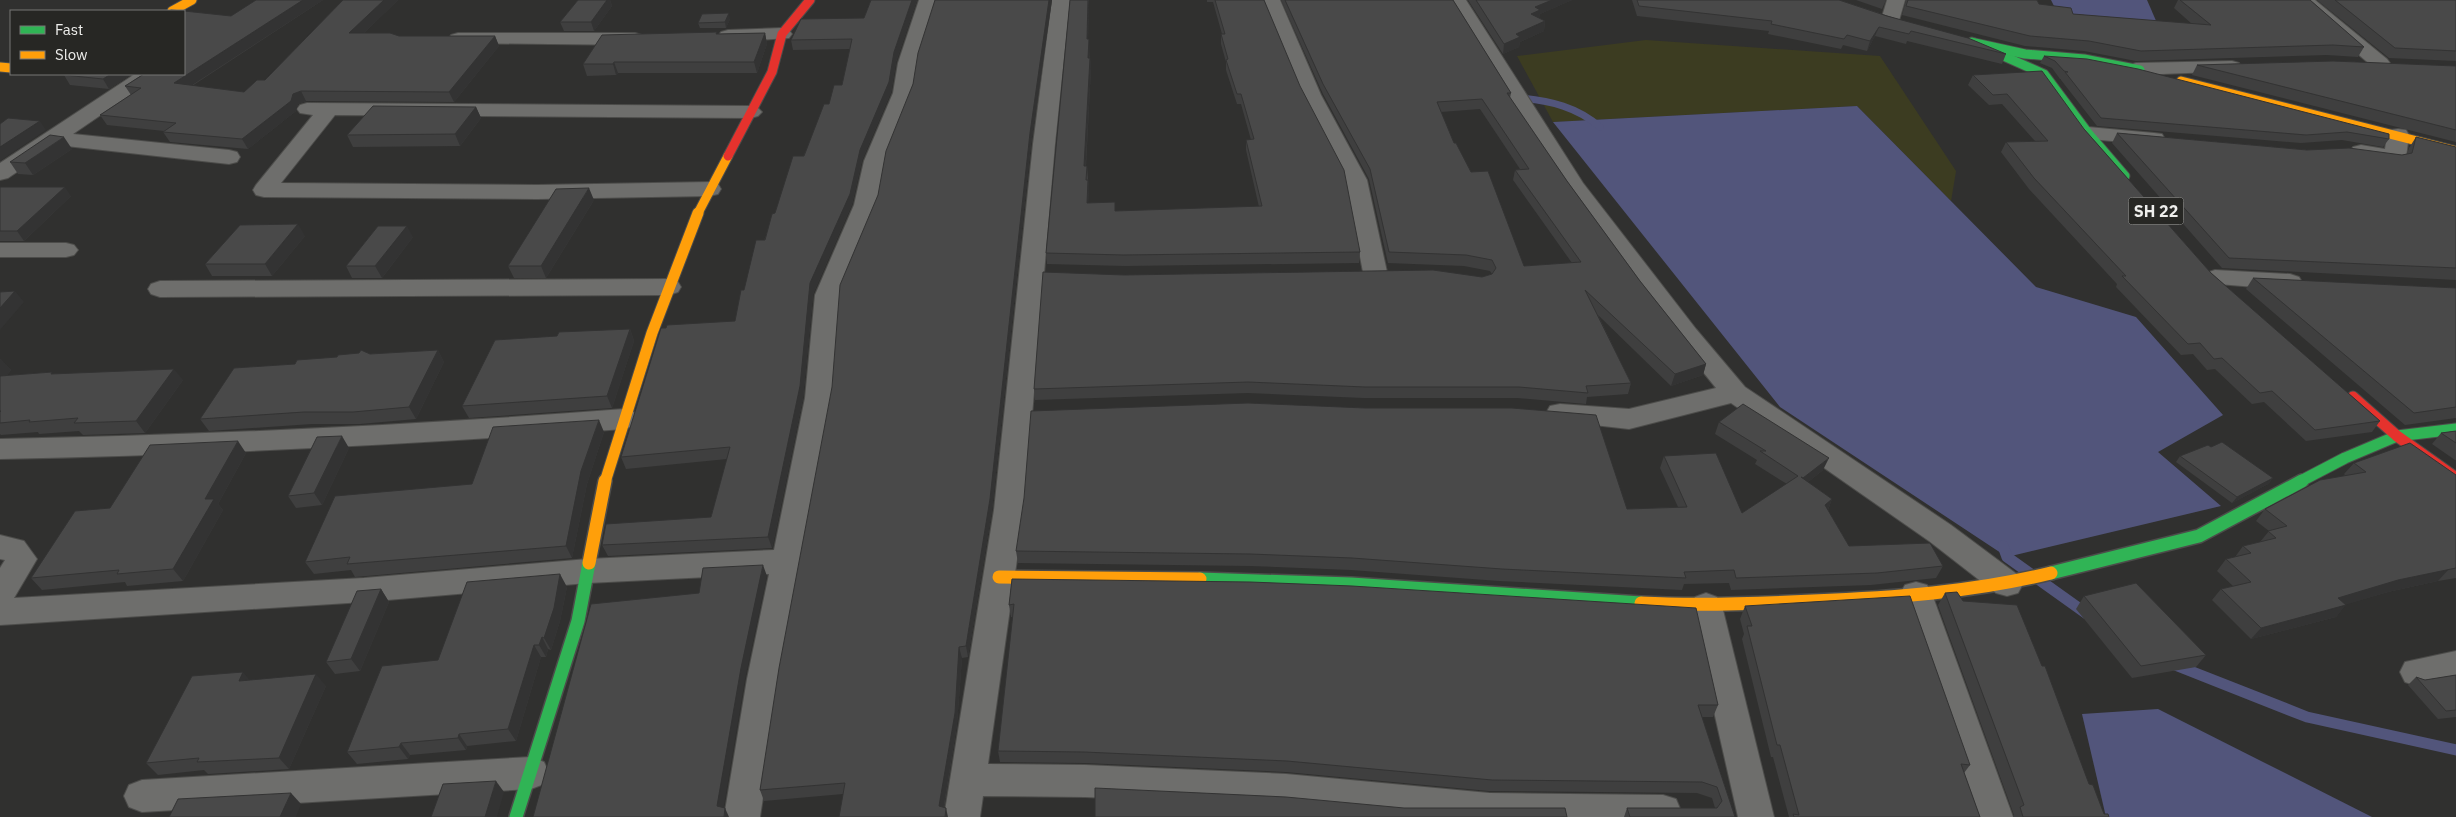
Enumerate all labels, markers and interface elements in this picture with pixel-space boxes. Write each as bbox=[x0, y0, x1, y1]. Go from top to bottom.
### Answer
legend bbox=[10, 10, 185, 75]
text: Fast bbox=[55, 20, 83, 39]
text: Slow bbox=[55, 45, 88, 64]
road number: SH 22 bbox=[2128, 198, 2184, 225]

